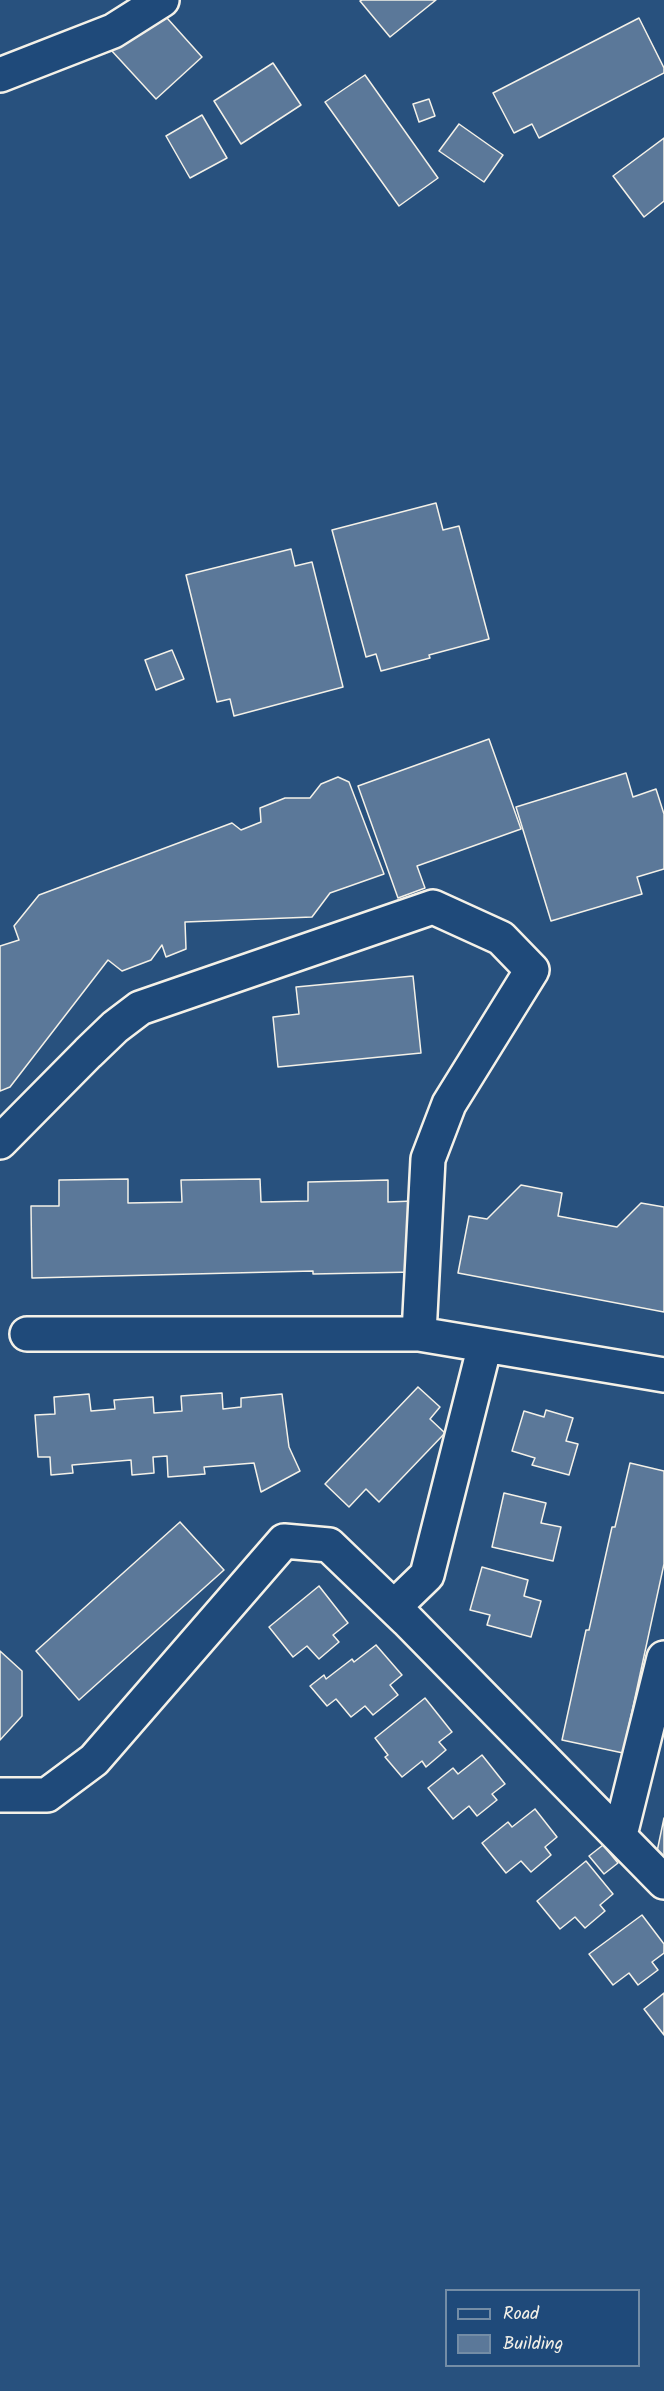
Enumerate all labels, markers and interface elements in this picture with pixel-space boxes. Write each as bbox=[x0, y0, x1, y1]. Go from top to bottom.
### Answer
legend bbox=[445, 2289, 640, 2367]
text: Road bbox=[503, 2300, 539, 2329]
text: Building bbox=[503, 2330, 563, 2359]

